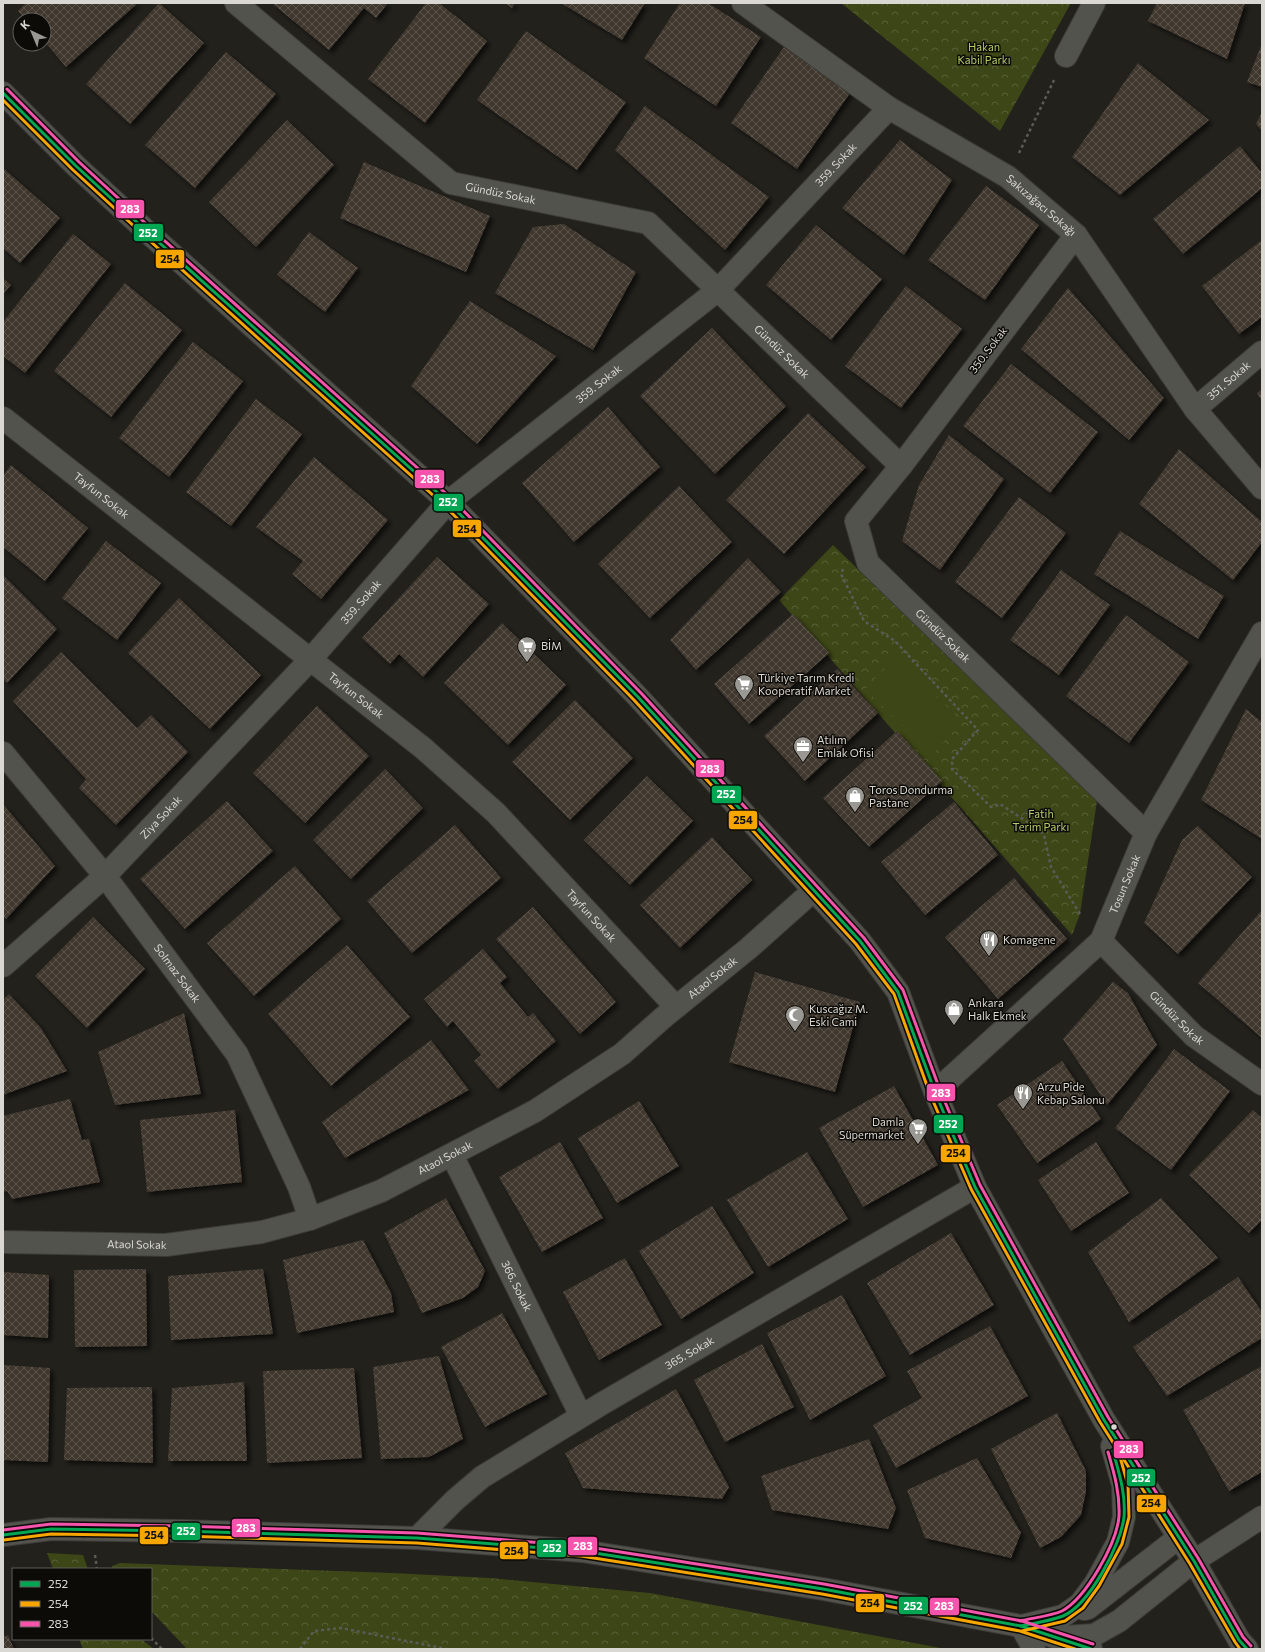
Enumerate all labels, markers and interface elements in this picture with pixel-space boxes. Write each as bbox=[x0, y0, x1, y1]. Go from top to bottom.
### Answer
north arrow bbox=[12, 12, 52, 52]
text: K bbox=[17, 17, 32, 32]
park label: Hakan Kabil Parkı bbox=[957, 40, 1011, 66]
street label: 359. Sokak bbox=[812, 140, 859, 189]
street label: Sakızağacı Sokağı bbox=[1004, 171, 1079, 238]
street label: Gündüz Sokak bbox=[464, 179, 537, 206]
line badge: 283 bbox=[115, 199, 145, 219]
text: 283 bbox=[120, 202, 140, 215]
line badge: 252 bbox=[133, 223, 164, 242]
text: 252 bbox=[139, 226, 157, 239]
line badge: 254 bbox=[155, 249, 185, 269]
text: 254 bbox=[160, 252, 180, 265]
street label: Gündüz Sokak bbox=[752, 322, 812, 381]
street label: 350. Sokak bbox=[966, 324, 1009, 376]
street label: 351. Sokak bbox=[1204, 358, 1253, 402]
street label: 359. Sokak bbox=[573, 361, 624, 405]
street label: Tayfun Sokak bbox=[71, 469, 132, 521]
line badge: 283 bbox=[414, 469, 445, 489]
text: 283 bbox=[420, 472, 440, 485]
line badge: 252 bbox=[433, 493, 464, 512]
text: 252 bbox=[439, 495, 457, 508]
line badge: 254 bbox=[452, 519, 482, 538]
text: 254 bbox=[457, 522, 477, 535]
street label: 359. Sokak bbox=[338, 577, 383, 626]
street label: Gündüz Sokak bbox=[913, 606, 973, 665]
supermarket icon: BİM bbox=[516, 635, 538, 663]
place label: BİM bbox=[541, 638, 562, 652]
street label: Tayfun Sokak bbox=[326, 669, 387, 721]
place label: Türkiye Tarım Kredi Kooperatif Market bbox=[758, 671, 854, 697]
supermarket icon: Türkiye Tarım Kredi Kooperatif Market bbox=[733, 673, 755, 701]
place label: Atılım Emlak Ofisi bbox=[817, 733, 874, 759]
office icon: Atılım Emlak Ofisi bbox=[792, 735, 814, 763]
line badge: 283 bbox=[695, 759, 725, 778]
text: 283 bbox=[700, 762, 720, 775]
place label: Toros Dondurma Pastane bbox=[869, 783, 953, 809]
line badge: 252 bbox=[711, 785, 742, 804]
shop icon: Toros Dondurma Pastane bbox=[844, 785, 866, 813]
text: 252 bbox=[717, 787, 735, 800]
street label: Ziya Sokak bbox=[137, 793, 184, 841]
park label: Fatih Terim Parkı bbox=[1013, 807, 1069, 833]
line badge: 254 bbox=[728, 810, 758, 830]
text: 254 bbox=[733, 813, 753, 826]
street label: Tosun Sokak bbox=[1106, 852, 1142, 916]
street label: Tayfun Sokak bbox=[564, 886, 619, 944]
restaurant icon: Komagene bbox=[978, 929, 1000, 957]
place label: Komagene bbox=[1003, 933, 1056, 946]
street label: Solmaz Sokak bbox=[152, 941, 204, 1005]
street label: Ataol Sokak bbox=[685, 953, 739, 1001]
street label: Gündüz Sokak bbox=[1147, 988, 1207, 1047]
place label: Ankara Halk Ekmek bbox=[968, 996, 1027, 1022]
shop icon: Ankara Halk Ekmek bbox=[943, 998, 965, 1026]
place label: Kuscağız M. Eski Cami bbox=[809, 1002, 868, 1028]
mosque icon: Kuscağız M. Eski Cami bbox=[784, 1004, 806, 1032]
place label: Arzu Pide Kebap Salonu bbox=[1037, 1080, 1105, 1106]
restaurant icon: Arzu Pide Kebap Salonu bbox=[1012, 1082, 1034, 1110]
line badge: 283 bbox=[926, 1083, 956, 1102]
text: 283 bbox=[931, 1086, 951, 1099]
line badge: 252 bbox=[933, 1114, 964, 1134]
place label: Damla Süpermarket bbox=[839, 1115, 904, 1141]
supermarket icon: Damla Süpermarket bbox=[907, 1117, 929, 1145]
text: 252 bbox=[939, 1117, 957, 1130]
street label: Ataol Sokak bbox=[415, 1138, 474, 1177]
line badge: 254 bbox=[940, 1144, 971, 1163]
text: 254 bbox=[946, 1146, 966, 1159]
street label: Ataol Sokak bbox=[107, 1237, 167, 1251]
street label: 366. Sokak bbox=[499, 1258, 535, 1313]
street label: 365. Sokak bbox=[662, 1333, 716, 1372]
unlabelled marker bbox=[1109, 1422, 1119, 1432]
line badge: 283 bbox=[1113, 1440, 1144, 1459]
text: 283 bbox=[1119, 1442, 1139, 1455]
line badge: 252 bbox=[1126, 1468, 1156, 1487]
text: 252 bbox=[1132, 1471, 1150, 1484]
line badge: 254 bbox=[1136, 1494, 1167, 1513]
text: 254 bbox=[1141, 1496, 1161, 1509]
line badge: 283 bbox=[231, 1518, 261, 1538]
text: 283 bbox=[236, 1521, 256, 1534]
line badge: 252 bbox=[171, 1522, 201, 1541]
text: 252 bbox=[177, 1524, 195, 1537]
line badge: 254 bbox=[139, 1526, 169, 1545]
text: 254 bbox=[144, 1528, 164, 1541]
line badge: 283 bbox=[567, 1536, 598, 1556]
line badge: 252 bbox=[536, 1539, 567, 1558]
text: 283 bbox=[573, 1539, 593, 1552]
line badge: 254 bbox=[499, 1541, 529, 1560]
text: 252 bbox=[543, 1541, 561, 1554]
text: 254 bbox=[504, 1544, 524, 1557]
legend bbox=[12, 1568, 152, 1640]
text: 252 bbox=[48, 1576, 69, 1590]
line badge: 254 bbox=[855, 1593, 885, 1613]
text: 254 bbox=[48, 1596, 69, 1610]
text: 254 bbox=[860, 1596, 880, 1609]
line badge: 252 bbox=[898, 1596, 929, 1615]
line badge: 283 bbox=[929, 1597, 960, 1616]
text: 252 bbox=[904, 1599, 922, 1612]
text: 283 bbox=[934, 1599, 954, 1612]
text: 283 bbox=[48, 1616, 69, 1630]

